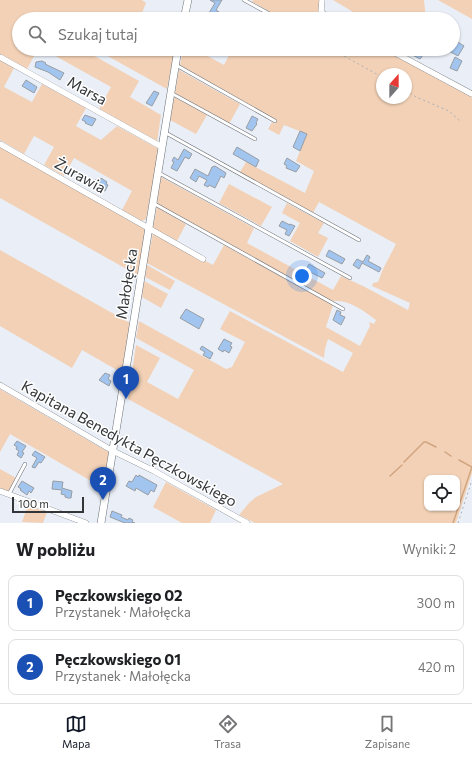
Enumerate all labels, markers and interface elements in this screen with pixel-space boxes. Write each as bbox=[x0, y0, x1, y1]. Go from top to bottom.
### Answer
search box bbox=[12, 12, 460, 56]
icon: search bbox=[26, 23, 48, 45]
text: Szukaj tutaj bbox=[58, 25, 138, 43]
north arrow bbox=[376, 68, 412, 104]
street label: Marsa bbox=[65, 72, 110, 108]
street label: Żurawia bbox=[52, 154, 109, 196]
street label: Małołęcka bbox=[112, 247, 140, 320]
your location bbox=[292, 266, 312, 286]
pin: 1 bbox=[113, 366, 139, 399]
street label: Kapitana Benedykta Pęczkowskiego bbox=[19, 376, 240, 510]
pin: 2 bbox=[90, 467, 116, 500]
map controls bbox=[424, 475, 460, 511]
button: locate bbox=[424, 475, 460, 511]
scale bar bbox=[12, 495, 84, 514]
text: 100 m bbox=[18, 497, 49, 510]
text: W pobliżu bbox=[16, 539, 95, 560]
text: Wyniki: 2 bbox=[402, 541, 456, 557]
text: Pęczkowskiego 02 bbox=[55, 586, 183, 604]
text: 1 bbox=[27, 595, 33, 611]
text: 300 m bbox=[417, 595, 455, 611]
text: Przystanek · Małołęcka bbox=[55, 604, 191, 620]
text: Pęczkowskiego 01 bbox=[55, 650, 181, 668]
text: 2 bbox=[26, 659, 34, 675]
text: 420 m bbox=[418, 659, 455, 675]
text: Przystanek · Małołęcka bbox=[55, 668, 191, 684]
tab: Mapa bbox=[62, 713, 90, 750]
tab: Trasa bbox=[214, 713, 241, 750]
tab: Zapisane bbox=[365, 713, 410, 750]

